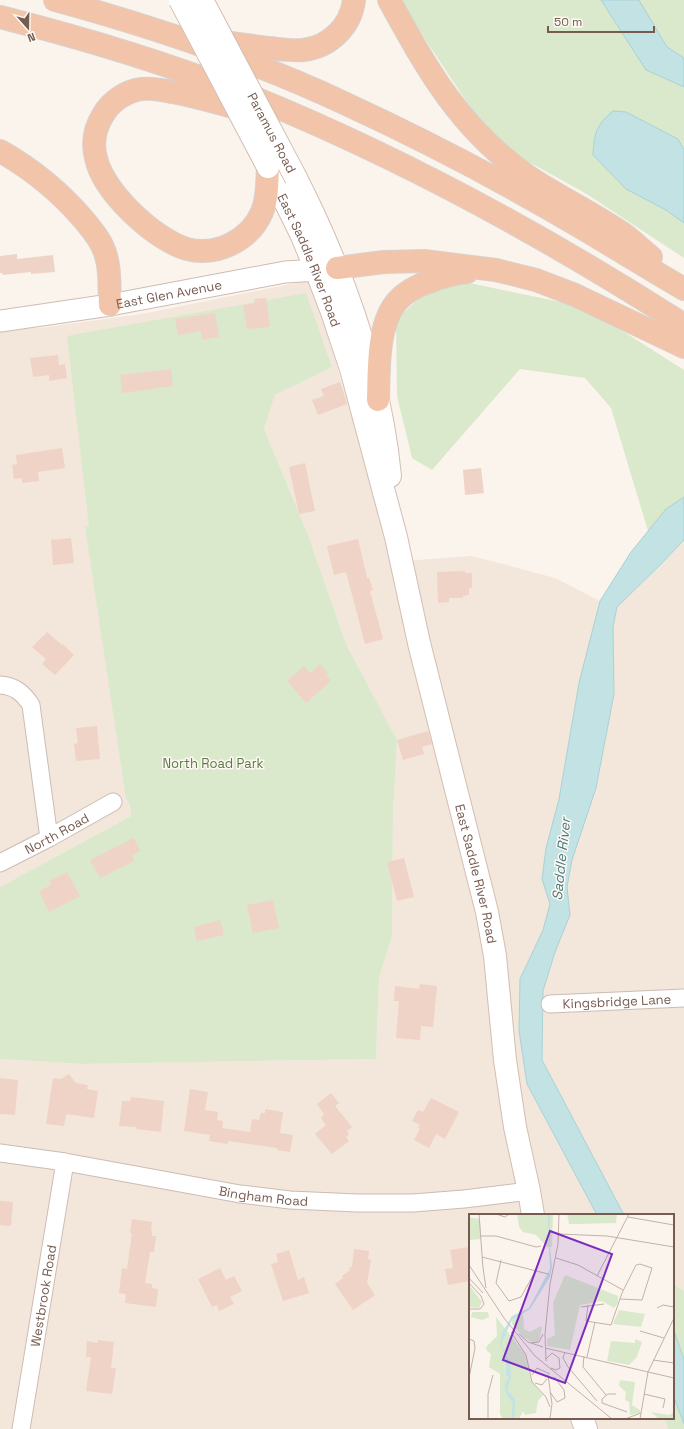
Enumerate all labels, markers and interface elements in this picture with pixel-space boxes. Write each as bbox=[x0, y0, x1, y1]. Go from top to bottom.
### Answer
north arrow bbox=[8, 8, 48, 48]
scale bar bbox=[548, 8, 654, 34]
text: 50 m bbox=[554, 14, 582, 30]
text: N bbox=[26, 30, 37, 45]
street label: Paramus Road bbox=[243, 90, 300, 176]
street label: East Saddle River Road bbox=[273, 191, 344, 329]
street label: East Glen Avenue bbox=[115, 276, 223, 313]
park label: North Road Park bbox=[162, 755, 264, 772]
street label: East Saddle River Road bbox=[451, 802, 501, 945]
street label: North Road bbox=[22, 809, 92, 858]
water label: Saddle River bbox=[548, 815, 574, 901]
street label: Kingsbridge Lane bbox=[562, 991, 672, 1012]
street label: Bingham Road bbox=[217, 1182, 308, 1210]
inset map bbox=[469, 1214, 674, 1419]
street label: Westbrook Road bbox=[27, 1244, 60, 1348]

